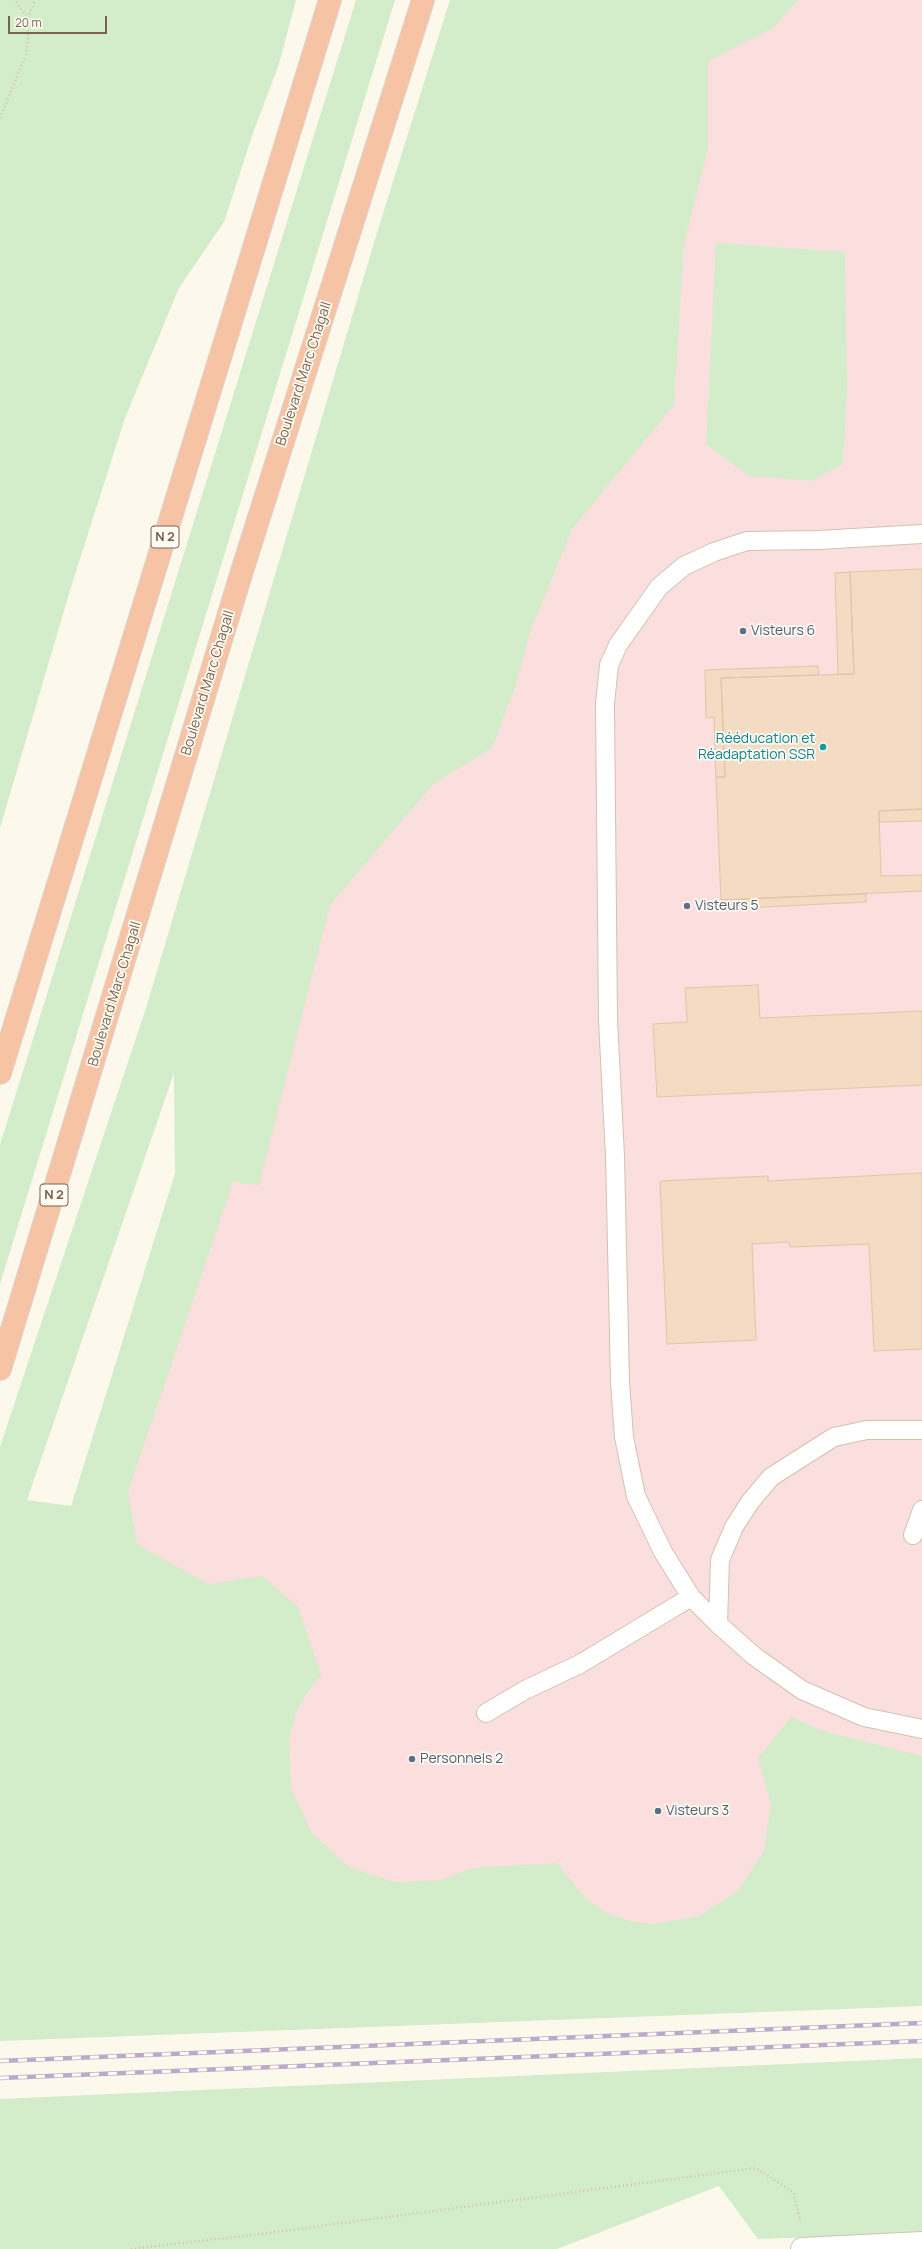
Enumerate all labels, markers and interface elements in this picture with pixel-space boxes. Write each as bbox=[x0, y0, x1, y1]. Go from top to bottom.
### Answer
scale bar bbox=[10, 8, 109, 34]
text: 20 m bbox=[15, 14, 42, 31]
street label: Boulevard Marc Chagall bbox=[273, 300, 335, 448]
road number: N 2 bbox=[151, 526, 179, 548]
street label: Boulevard Marc Chagall bbox=[178, 609, 238, 757]
place label: Visteurs 6 bbox=[751, 623, 815, 639]
marker: Visteurs 6 bbox=[738, 626, 748, 636]
place label: Rééducation et Réadaptation SSR bbox=[698, 731, 815, 764]
marker: Rééducation et Réadaptation SSR bbox=[818, 742, 828, 752]
place label: Visteurs 5 bbox=[695, 898, 759, 914]
marker: Visteurs 5 bbox=[682, 901, 692, 911]
street label: Boulevard Marc Chagall bbox=[85, 920, 145, 1068]
road number: N 2 bbox=[40, 1184, 68, 1206]
place label: Personnels 2 bbox=[420, 1751, 503, 1767]
marker: Personnels 2 bbox=[407, 1754, 417, 1764]
place label: Visteurs 3 bbox=[666, 1803, 729, 1819]
marker: Visteurs 3 bbox=[653, 1806, 663, 1816]

